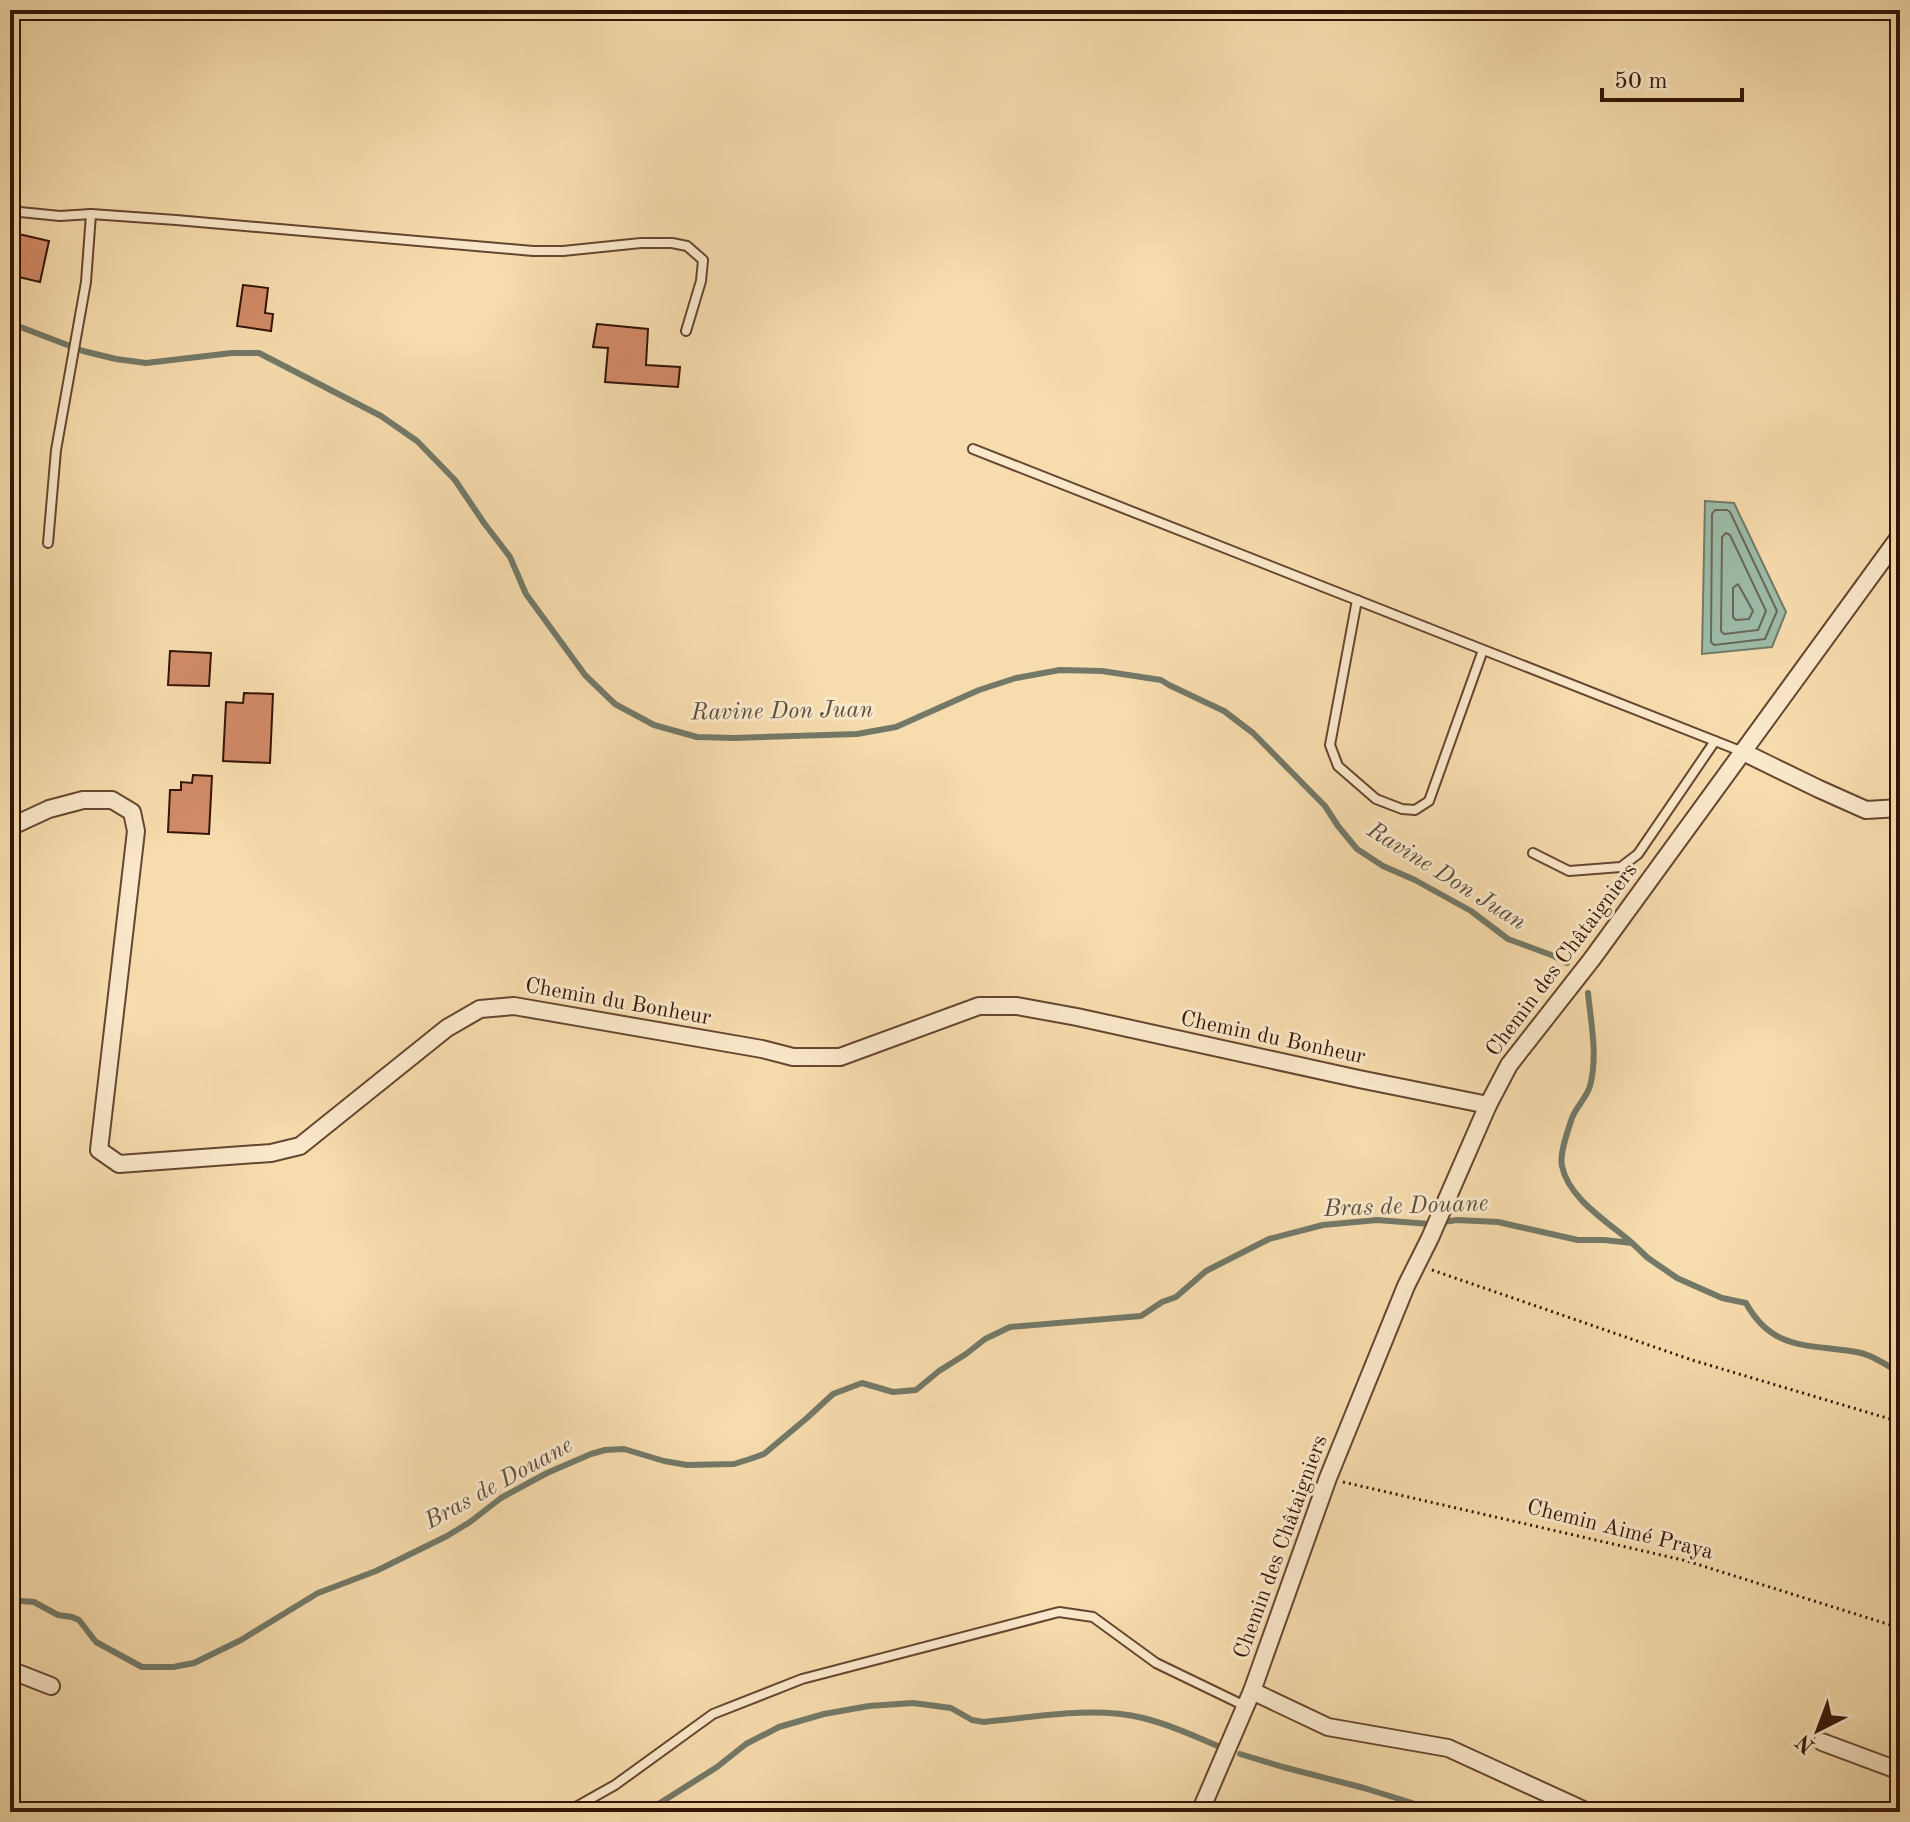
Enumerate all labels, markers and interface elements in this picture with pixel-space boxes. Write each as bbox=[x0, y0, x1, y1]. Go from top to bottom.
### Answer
scale bar bbox=[1602, 52, 1742, 102]
text: 50 m bbox=[1614, 70, 1668, 94]
water label: Ravine Don Juan bbox=[690, 698, 873, 726]
water label: Ravine Don Juan bbox=[1362, 818, 1530, 936]
street label: Chemin des Châtaigniers bbox=[1482, 859, 1642, 1061]
street label: Chemin du Bonheur bbox=[523, 975, 713, 1029]
street label: Chemin du Bonheur bbox=[1179, 1008, 1367, 1068]
water label: Bras de Douane bbox=[1322, 1192, 1489, 1222]
street label: Chemin des Châtaigniers bbox=[1230, 1432, 1332, 1662]
water label: Bras de Douane bbox=[420, 1433, 577, 1535]
street label: Chemin Aimé Praya bbox=[1525, 1496, 1715, 1564]
north arrow bbox=[1778, 1690, 1858, 1770]
text: N bbox=[1792, 1729, 1820, 1757]

